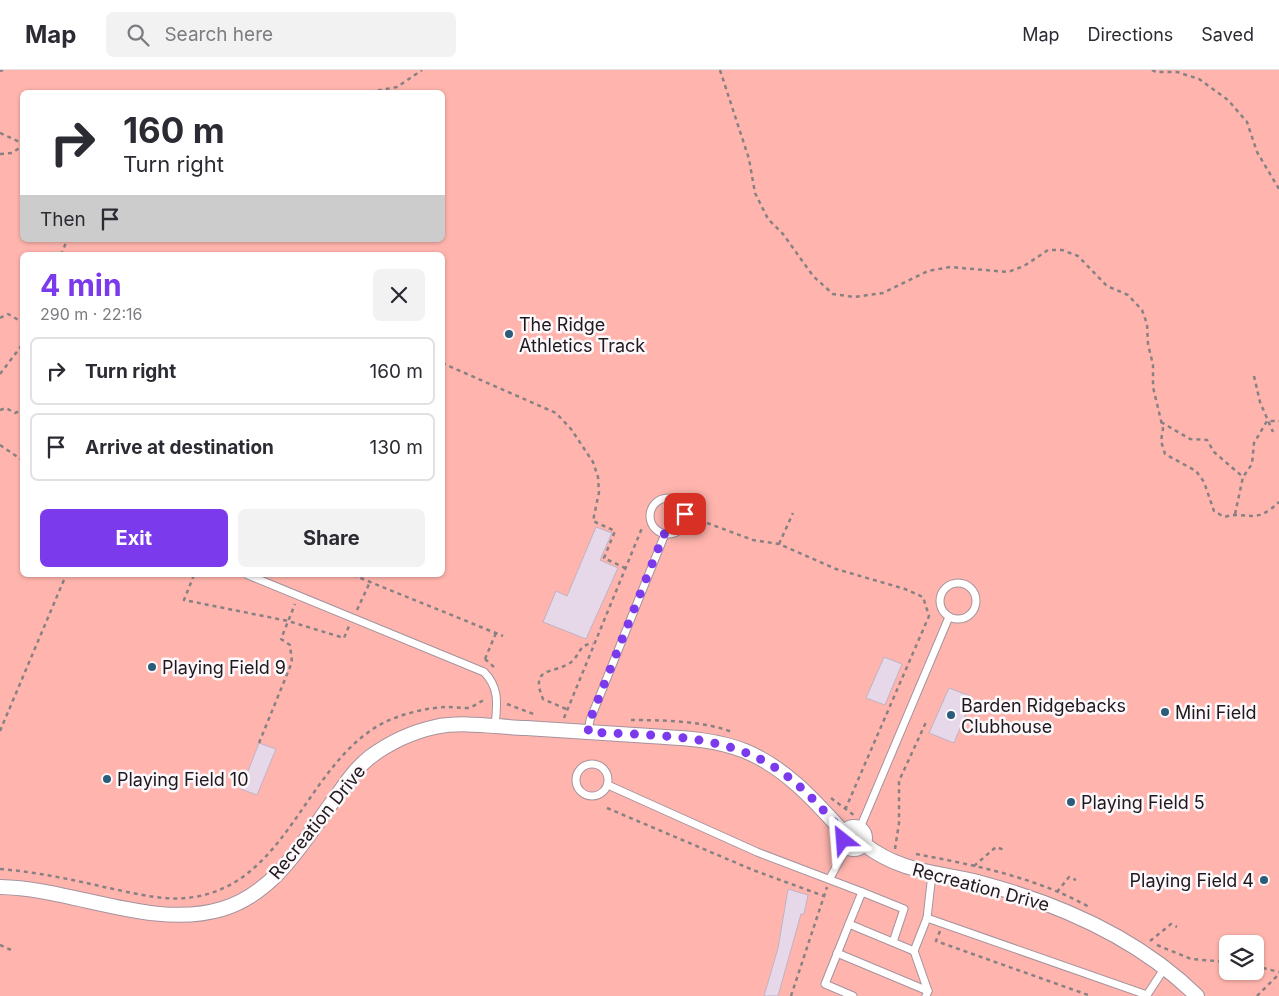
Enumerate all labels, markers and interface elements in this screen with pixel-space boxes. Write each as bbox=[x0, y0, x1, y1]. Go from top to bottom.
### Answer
search box bbox=[106, 12, 456, 57]
text: Map bbox=[25, 20, 76, 49]
icon: search bbox=[124, 21, 152, 49]
text: Search here bbox=[164, 23, 273, 46]
text: Map bbox=[1022, 24, 1060, 45]
text: Directions bbox=[1088, 24, 1173, 45]
text: Saved bbox=[1201, 24, 1254, 45]
text: 160 m bbox=[123, 109, 225, 151]
icon: right bbox=[40, 110, 105, 175]
text: Turn right bbox=[123, 151, 224, 177]
icon: arrive bbox=[96, 205, 124, 233]
text: Then bbox=[40, 208, 86, 231]
text: 4 min bbox=[40, 267, 122, 303]
button: close bbox=[373, 269, 425, 321]
text: 290 m · 22:16 bbox=[40, 304, 142, 324]
place label: The Ridge Athletics Track bbox=[519, 314, 645, 356]
marker: The Ridge Athletics Track bbox=[503, 328, 515, 340]
icon: right bbox=[42, 357, 70, 385]
text: Turn right bbox=[85, 360, 176, 383]
text: 160 m bbox=[370, 360, 423, 383]
icon: arrive bbox=[42, 433, 70, 461]
text: Arrive at destination bbox=[85, 436, 274, 459]
text: 130 m bbox=[370, 436, 423, 459]
pin bbox=[664, 493, 706, 535]
icon: arrive bbox=[671, 500, 699, 528]
button: Exit bbox=[40, 509, 228, 567]
button: Share bbox=[238, 509, 425, 567]
place label: Playing Field 9 bbox=[162, 657, 286, 678]
marker: Playing Field 9 bbox=[146, 661, 158, 673]
place label: Barden Ridgebacks Clubhouse bbox=[961, 695, 1126, 737]
place label: Mini Field bbox=[1175, 702, 1257, 723]
marker: Mini Field bbox=[1159, 706, 1171, 718]
marker: Barden Ridgebacks Clubhouse bbox=[945, 709, 957, 721]
street label: Recreation Drive bbox=[265, 761, 369, 883]
place label: Playing Field 10 bbox=[117, 769, 249, 790]
marker: Playing Field 10 bbox=[101, 773, 113, 785]
place label: Playing Field 5 bbox=[1081, 792, 1205, 813]
marker: Playing Field 5 bbox=[1065, 796, 1077, 808]
position arrow bbox=[816, 813, 868, 865]
street label: Recreation Drive bbox=[910, 859, 1052, 915]
place label: Playing Field 4 bbox=[1130, 870, 1254, 891]
marker: Playing Field 4 bbox=[1258, 874, 1270, 886]
map controls bbox=[1219, 935, 1264, 980]
button: layers bbox=[1219, 935, 1264, 980]

